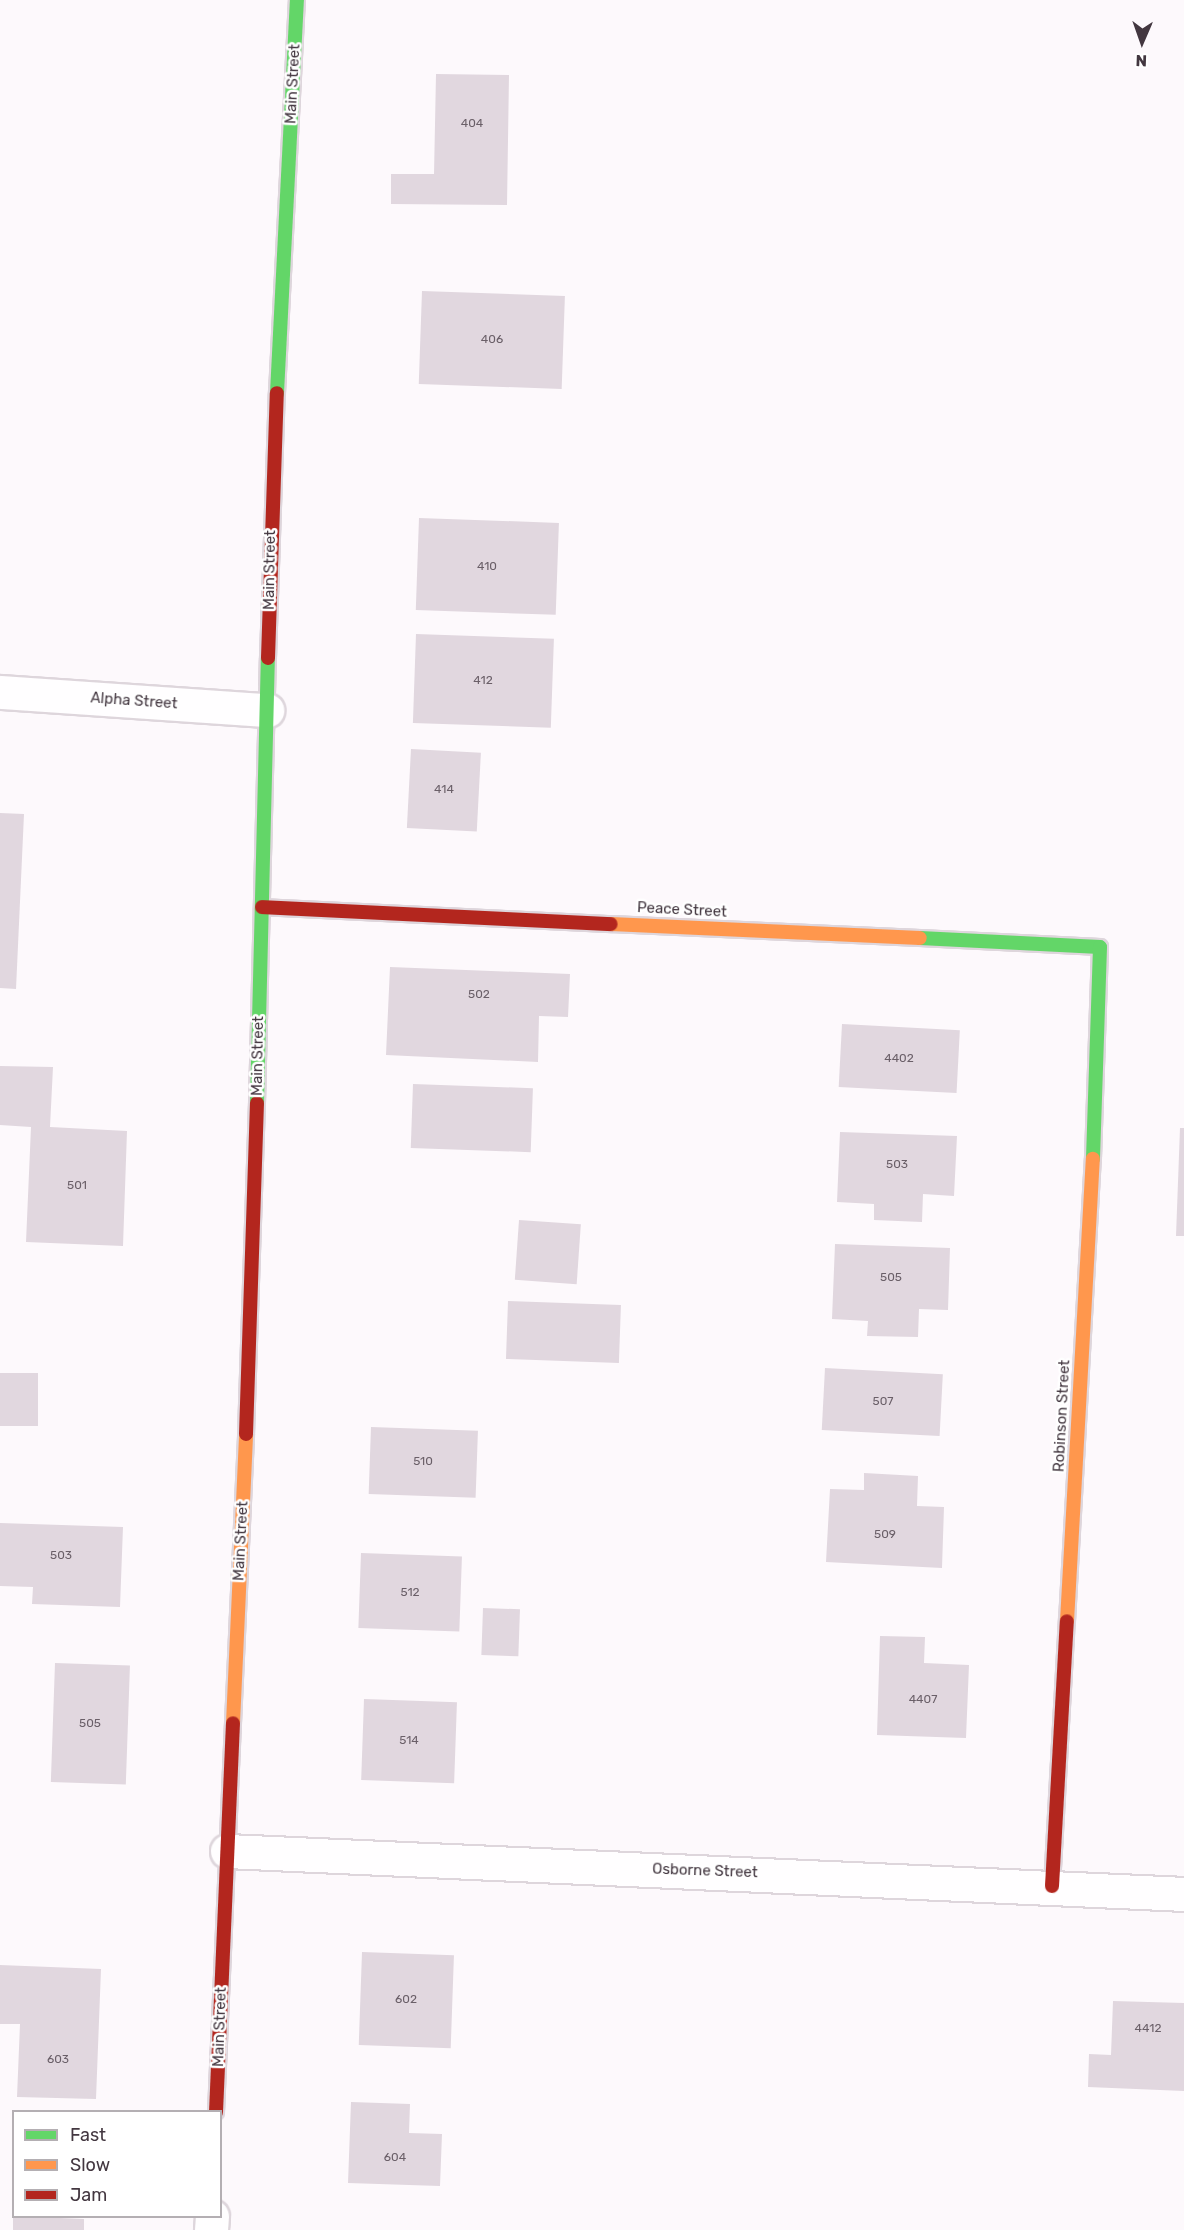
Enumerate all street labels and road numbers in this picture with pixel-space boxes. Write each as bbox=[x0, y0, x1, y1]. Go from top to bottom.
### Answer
street label: Main Street bbox=[282, 44, 304, 124]
street label: Main Street bbox=[260, 530, 280, 610]
street label: Alpha Street bbox=[90, 689, 178, 713]
street label: Peace Street bbox=[637, 899, 727, 921]
street label: Main Street bbox=[248, 1016, 268, 1096]
street label: Robinson Street bbox=[1050, 1359, 1074, 1473]
street label: Main Street bbox=[230, 1501, 252, 1581]
street label: Osborne Street bbox=[652, 1860, 758, 1882]
street label: Main Street bbox=[210, 1987, 230, 2067]

